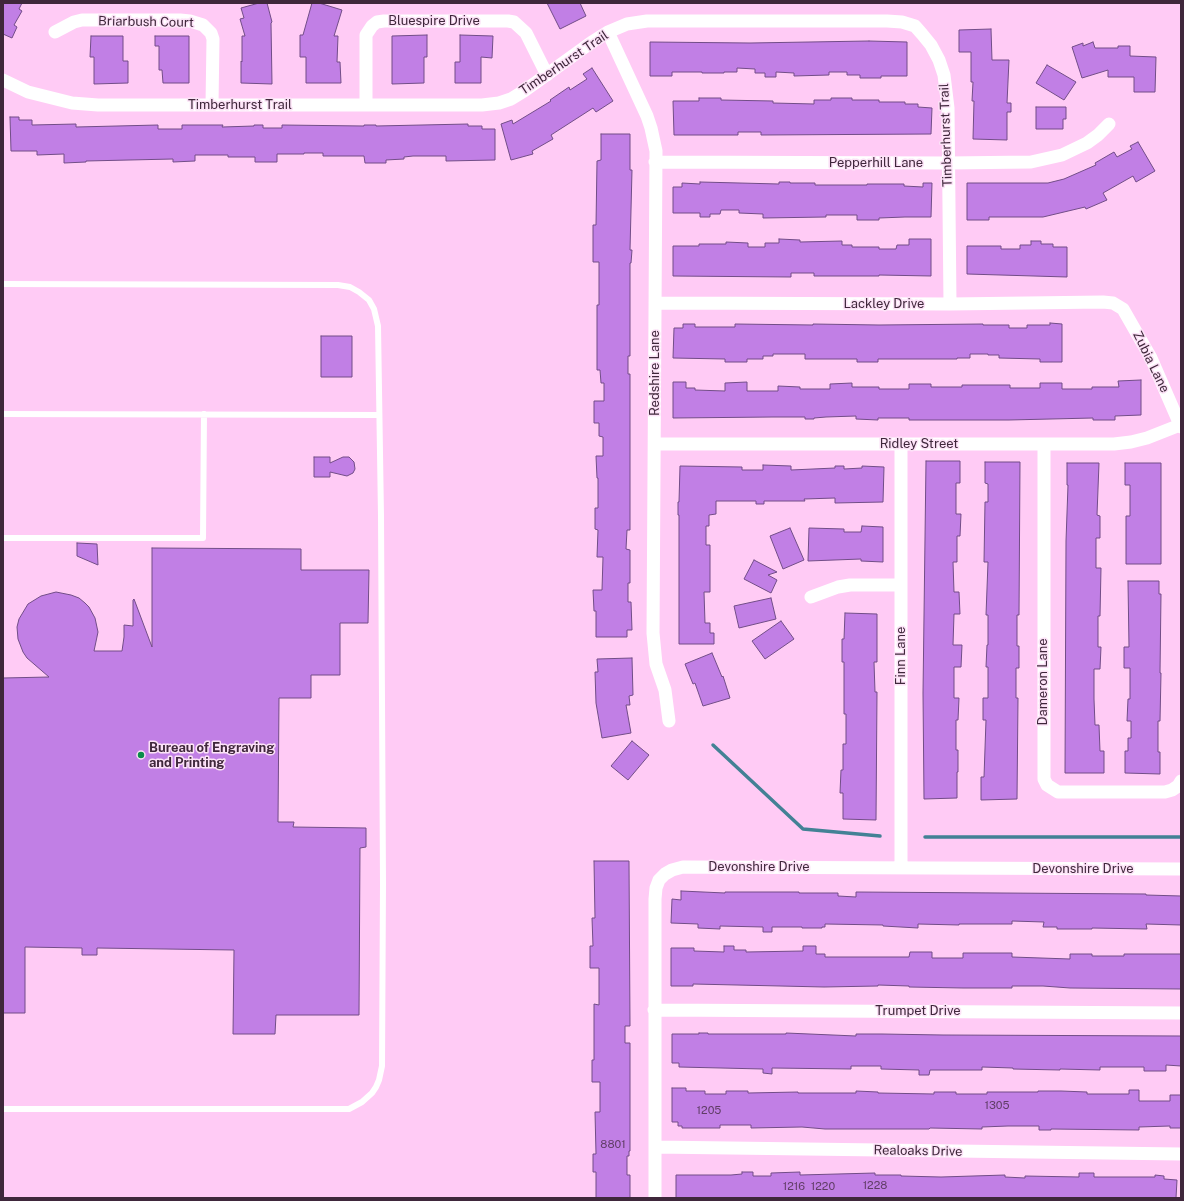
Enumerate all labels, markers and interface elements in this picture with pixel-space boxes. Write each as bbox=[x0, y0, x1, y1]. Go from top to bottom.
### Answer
street label: Briarbush Court bbox=[98, 13, 194, 31]
street label: Bluespire Drive bbox=[388, 13, 480, 29]
street label: Timberhurst Trail bbox=[517, 27, 611, 99]
street label: Timberhurst Trail bbox=[936, 83, 956, 187]
street label: Timberhurst Trail bbox=[188, 97, 292, 113]
street label: Pepperhill Lane bbox=[829, 155, 923, 171]
street label: Lackley Drive bbox=[844, 296, 924, 312]
street label: Zubia Lane bbox=[1129, 329, 1173, 395]
street label: Redshire Lane bbox=[647, 330, 663, 416]
street label: Ridley Street bbox=[880, 436, 958, 452]
street label: Finn Lane bbox=[893, 627, 909, 685]
street label: Dameron Lane bbox=[1035, 638, 1051, 726]
place label: Bureau of Engraving and Printing bbox=[149, 740, 274, 771]
marker: Bureau of Engraving and Printing bbox=[136, 750, 146, 760]
street label: Devonshire Drive bbox=[708, 859, 810, 875]
street label: Devonshire Drive bbox=[1032, 861, 1134, 877]
street label: Trumpet Drive bbox=[875, 1003, 961, 1019]
house number: 1305 bbox=[984, 1099, 1010, 1113]
house number: 1205 bbox=[697, 1104, 721, 1118]
house number: 8801 bbox=[600, 1138, 626, 1152]
street label: Realoaks Drive bbox=[873, 1142, 963, 1160]
house number: 1228 bbox=[863, 1179, 887, 1193]
house number: 1216 bbox=[783, 1180, 805, 1194]
house number: 1220 bbox=[811, 1180, 835, 1194]

